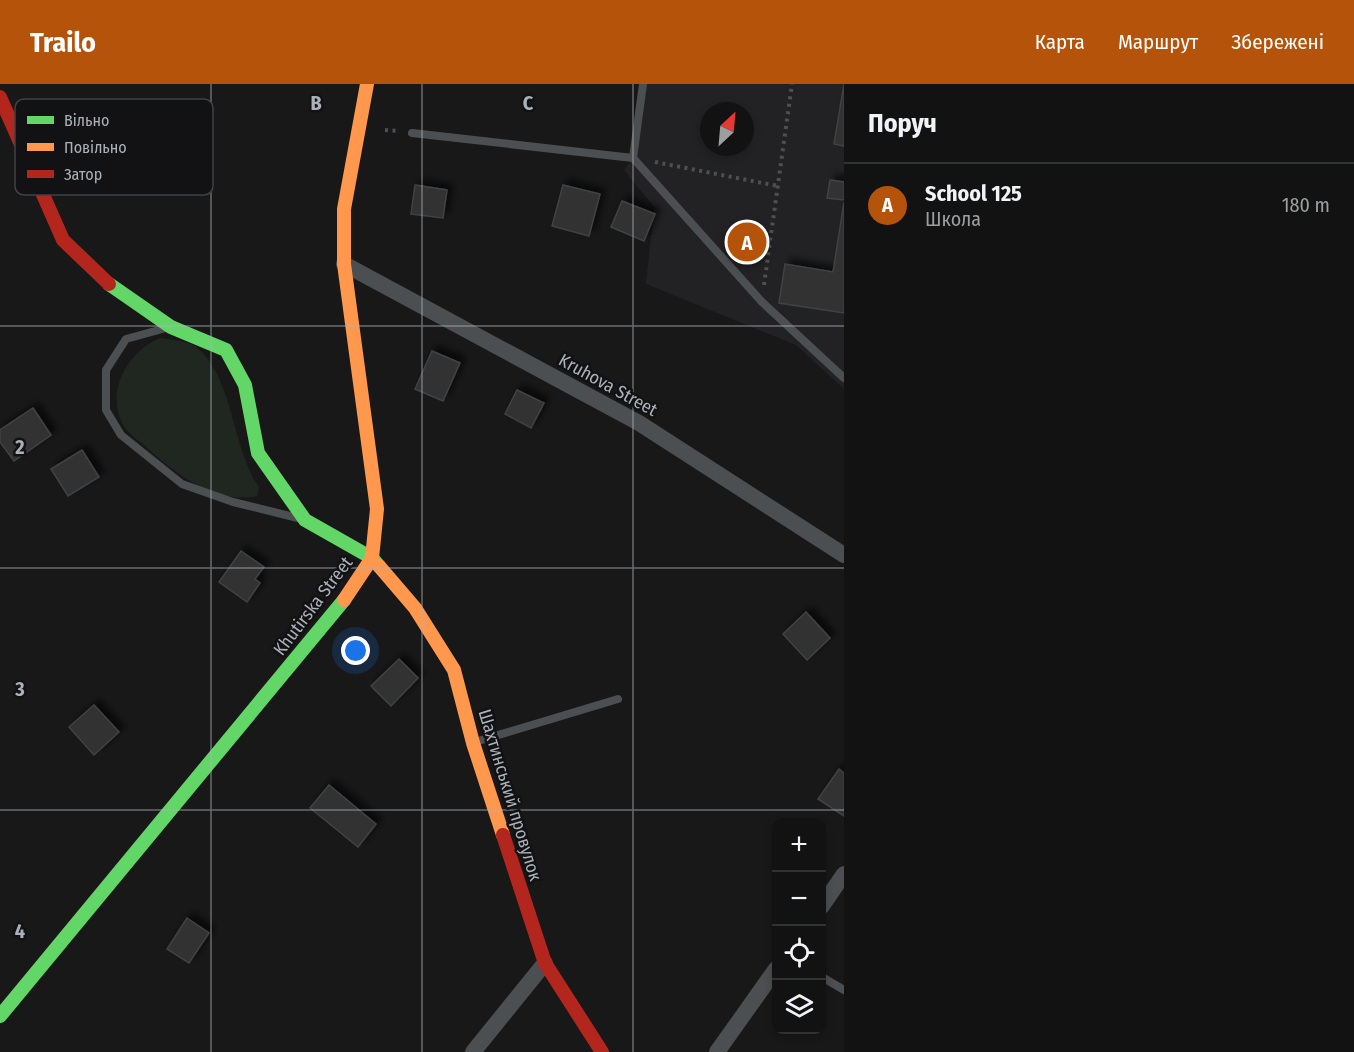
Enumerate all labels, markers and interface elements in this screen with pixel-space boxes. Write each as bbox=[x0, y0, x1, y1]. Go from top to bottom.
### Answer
text: Trailo bbox=[30, 26, 96, 59]
text: Карта bbox=[1035, 29, 1085, 55]
text: Маршрут bbox=[1118, 29, 1198, 55]
text: Збережені bbox=[1231, 29, 1324, 55]
text: B bbox=[310, 91, 322, 115]
text: C bbox=[523, 91, 534, 115]
legend bbox=[15, 99, 213, 195]
north arrow bbox=[700, 102, 754, 156]
text: Поруч bbox=[868, 108, 937, 139]
text: Вільно bbox=[64, 111, 109, 130]
text: Повільно bbox=[64, 138, 127, 157]
text: Затор bbox=[64, 165, 102, 184]
text: School 125 bbox=[925, 180, 1022, 207]
text: A bbox=[882, 193, 893, 217]
text: 180 m bbox=[1282, 193, 1330, 217]
text: Школа bbox=[925, 207, 981, 231]
pin: A bbox=[728, 220, 766, 264]
street label: Kruhova Street bbox=[555, 349, 661, 421]
text: 2 bbox=[14, 435, 25, 459]
street label: Khutirska Street bbox=[269, 552, 357, 660]
your location bbox=[341, 636, 370, 665]
text: 3 bbox=[14, 677, 25, 701]
street label: Шахтинський провулок bbox=[473, 706, 547, 884]
map controls bbox=[772, 818, 826, 1034]
button: + bbox=[772, 818, 826, 872]
button: − bbox=[772, 872, 826, 926]
text: 4 bbox=[15, 919, 25, 943]
button: locate bbox=[772, 926, 826, 980]
button: layers bbox=[772, 980, 826, 1034]

